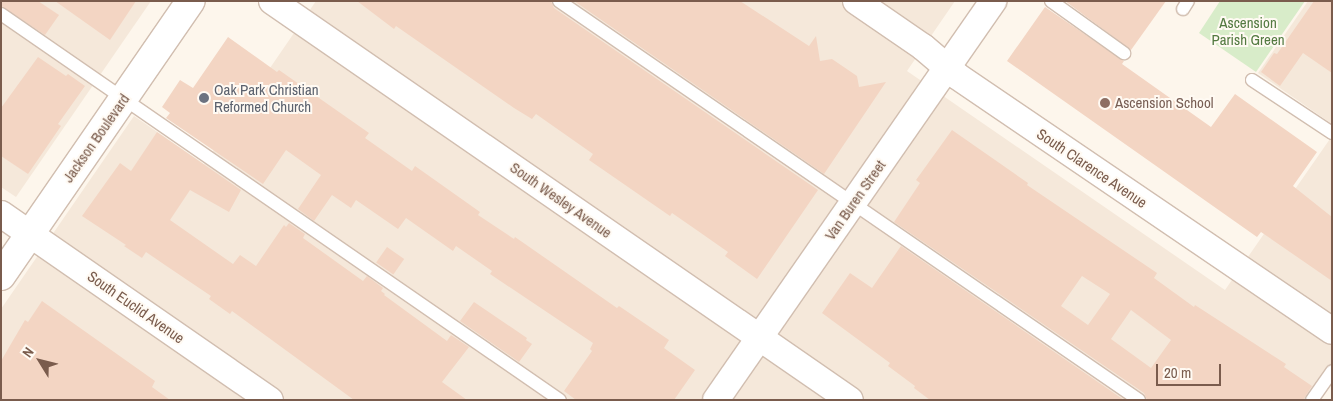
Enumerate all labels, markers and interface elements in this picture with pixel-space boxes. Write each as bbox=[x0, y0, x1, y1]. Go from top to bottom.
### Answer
park label: Ascension Parish Green bbox=[1211, 13, 1285, 48]
place label: Oak Park Christian Reformed Church bbox=[214, 80, 319, 115]
street label: Jackson Boulevard bbox=[59, 90, 133, 186]
marker: Oak Park Christian Reformed Church bbox=[198, 92, 210, 104]
place label: Ascension School bbox=[1115, 94, 1213, 112]
marker: Ascension School bbox=[1099, 97, 1111, 109]
street label: South Clarence Avenue bbox=[1033, 124, 1151, 212]
street label: Van Buren Street bbox=[821, 157, 889, 243]
street label: South Wesley Avenue bbox=[506, 158, 616, 242]
street label: South Euclid Avenue bbox=[84, 267, 188, 347]
north arrow bbox=[15, 336, 65, 386]
text: N bbox=[18, 344, 38, 361]
scale bar bbox=[1158, 354, 1223, 386]
text: 20 m bbox=[1164, 362, 1191, 383]

